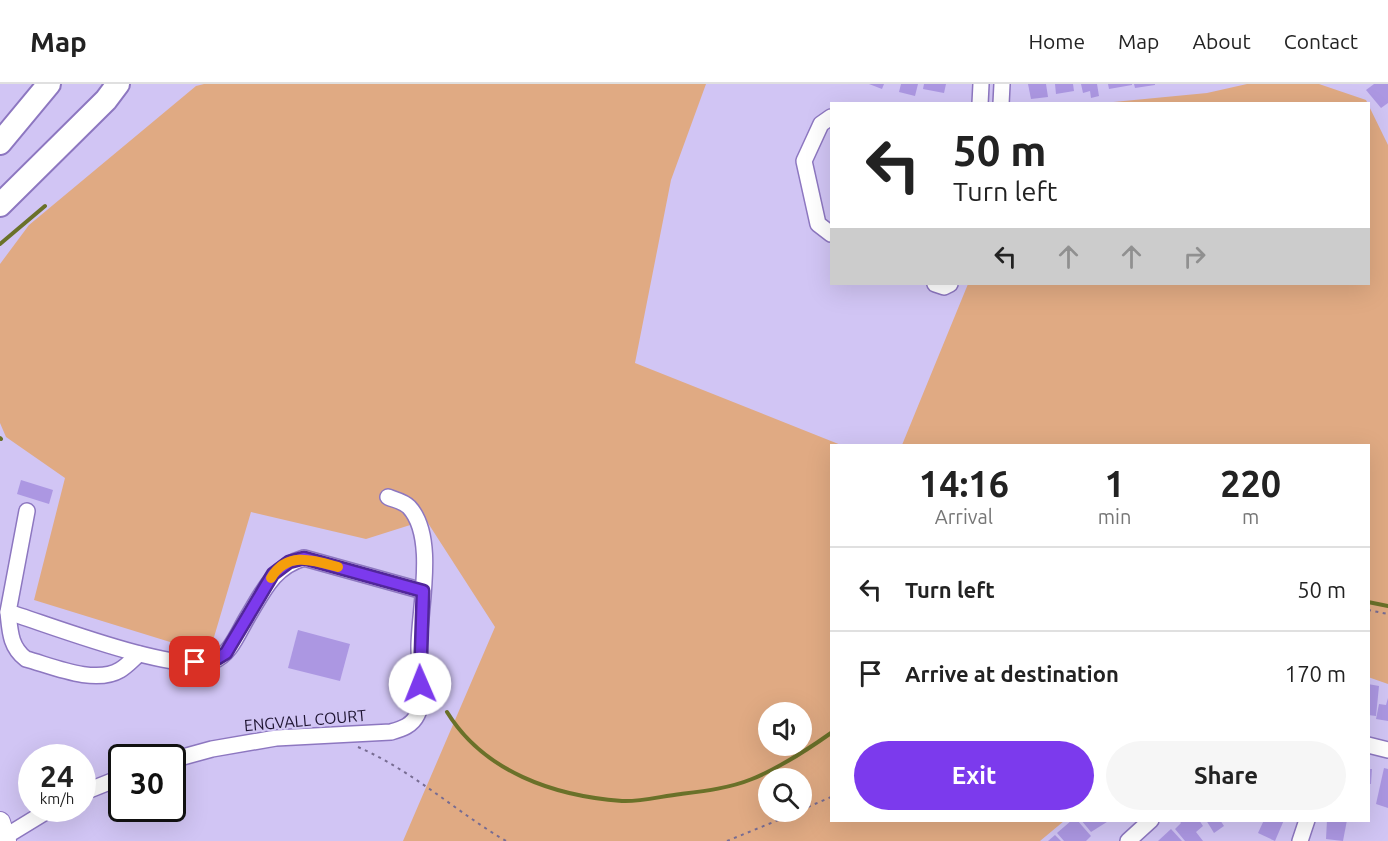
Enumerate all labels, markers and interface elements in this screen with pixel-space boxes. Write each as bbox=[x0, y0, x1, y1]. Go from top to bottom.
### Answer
text: Map bbox=[30, 26, 87, 57]
text: Home bbox=[1028, 29, 1085, 53]
text: Map bbox=[1118, 29, 1159, 53]
text: About bbox=[1192, 29, 1251, 53]
text: Contact bbox=[1284, 29, 1358, 53]
icon: left bbox=[854, 126, 932, 204]
text: 50 m bbox=[953, 127, 1047, 174]
text: Turn left bbox=[953, 176, 1057, 206]
icon: left bbox=[989, 240, 1022, 273]
icon: ahead bbox=[1052, 240, 1085, 273]
icon: ahead bbox=[1115, 240, 1148, 273]
icon: right bbox=[1178, 240, 1211, 273]
text: 14:16 bbox=[919, 463, 1009, 504]
text: 1 bbox=[1104, 463, 1125, 504]
text: 220 bbox=[1220, 463, 1281, 504]
text: Arrival bbox=[935, 505, 993, 528]
text: min bbox=[1098, 505, 1131, 528]
text: m bbox=[1242, 505, 1259, 528]
icon: left bbox=[854, 573, 887, 606]
text: Turn left bbox=[905, 577, 995, 602]
text: 50 m bbox=[1297, 577, 1346, 602]
pin bbox=[169, 636, 220, 687]
icon: arrive bbox=[178, 645, 211, 678]
position arrow bbox=[388, 652, 452, 716]
icon: arrive bbox=[854, 657, 887, 690]
text: Arrive at destination bbox=[905, 661, 1119, 686]
text: 170 m bbox=[1285, 661, 1346, 686]
map controls bbox=[758, 702, 812, 822]
button: sound bbox=[758, 702, 812, 756]
street label: ENGVALL COURT bbox=[243, 706, 367, 734]
button: Exit bbox=[854, 741, 1094, 810]
button: Share bbox=[1106, 741, 1346, 810]
speed limit sign: 30 bbox=[108, 744, 186, 822]
text: 24 bbox=[40, 759, 74, 793]
button: search bbox=[758, 768, 812, 822]
text: km/h bbox=[40, 790, 74, 807]

